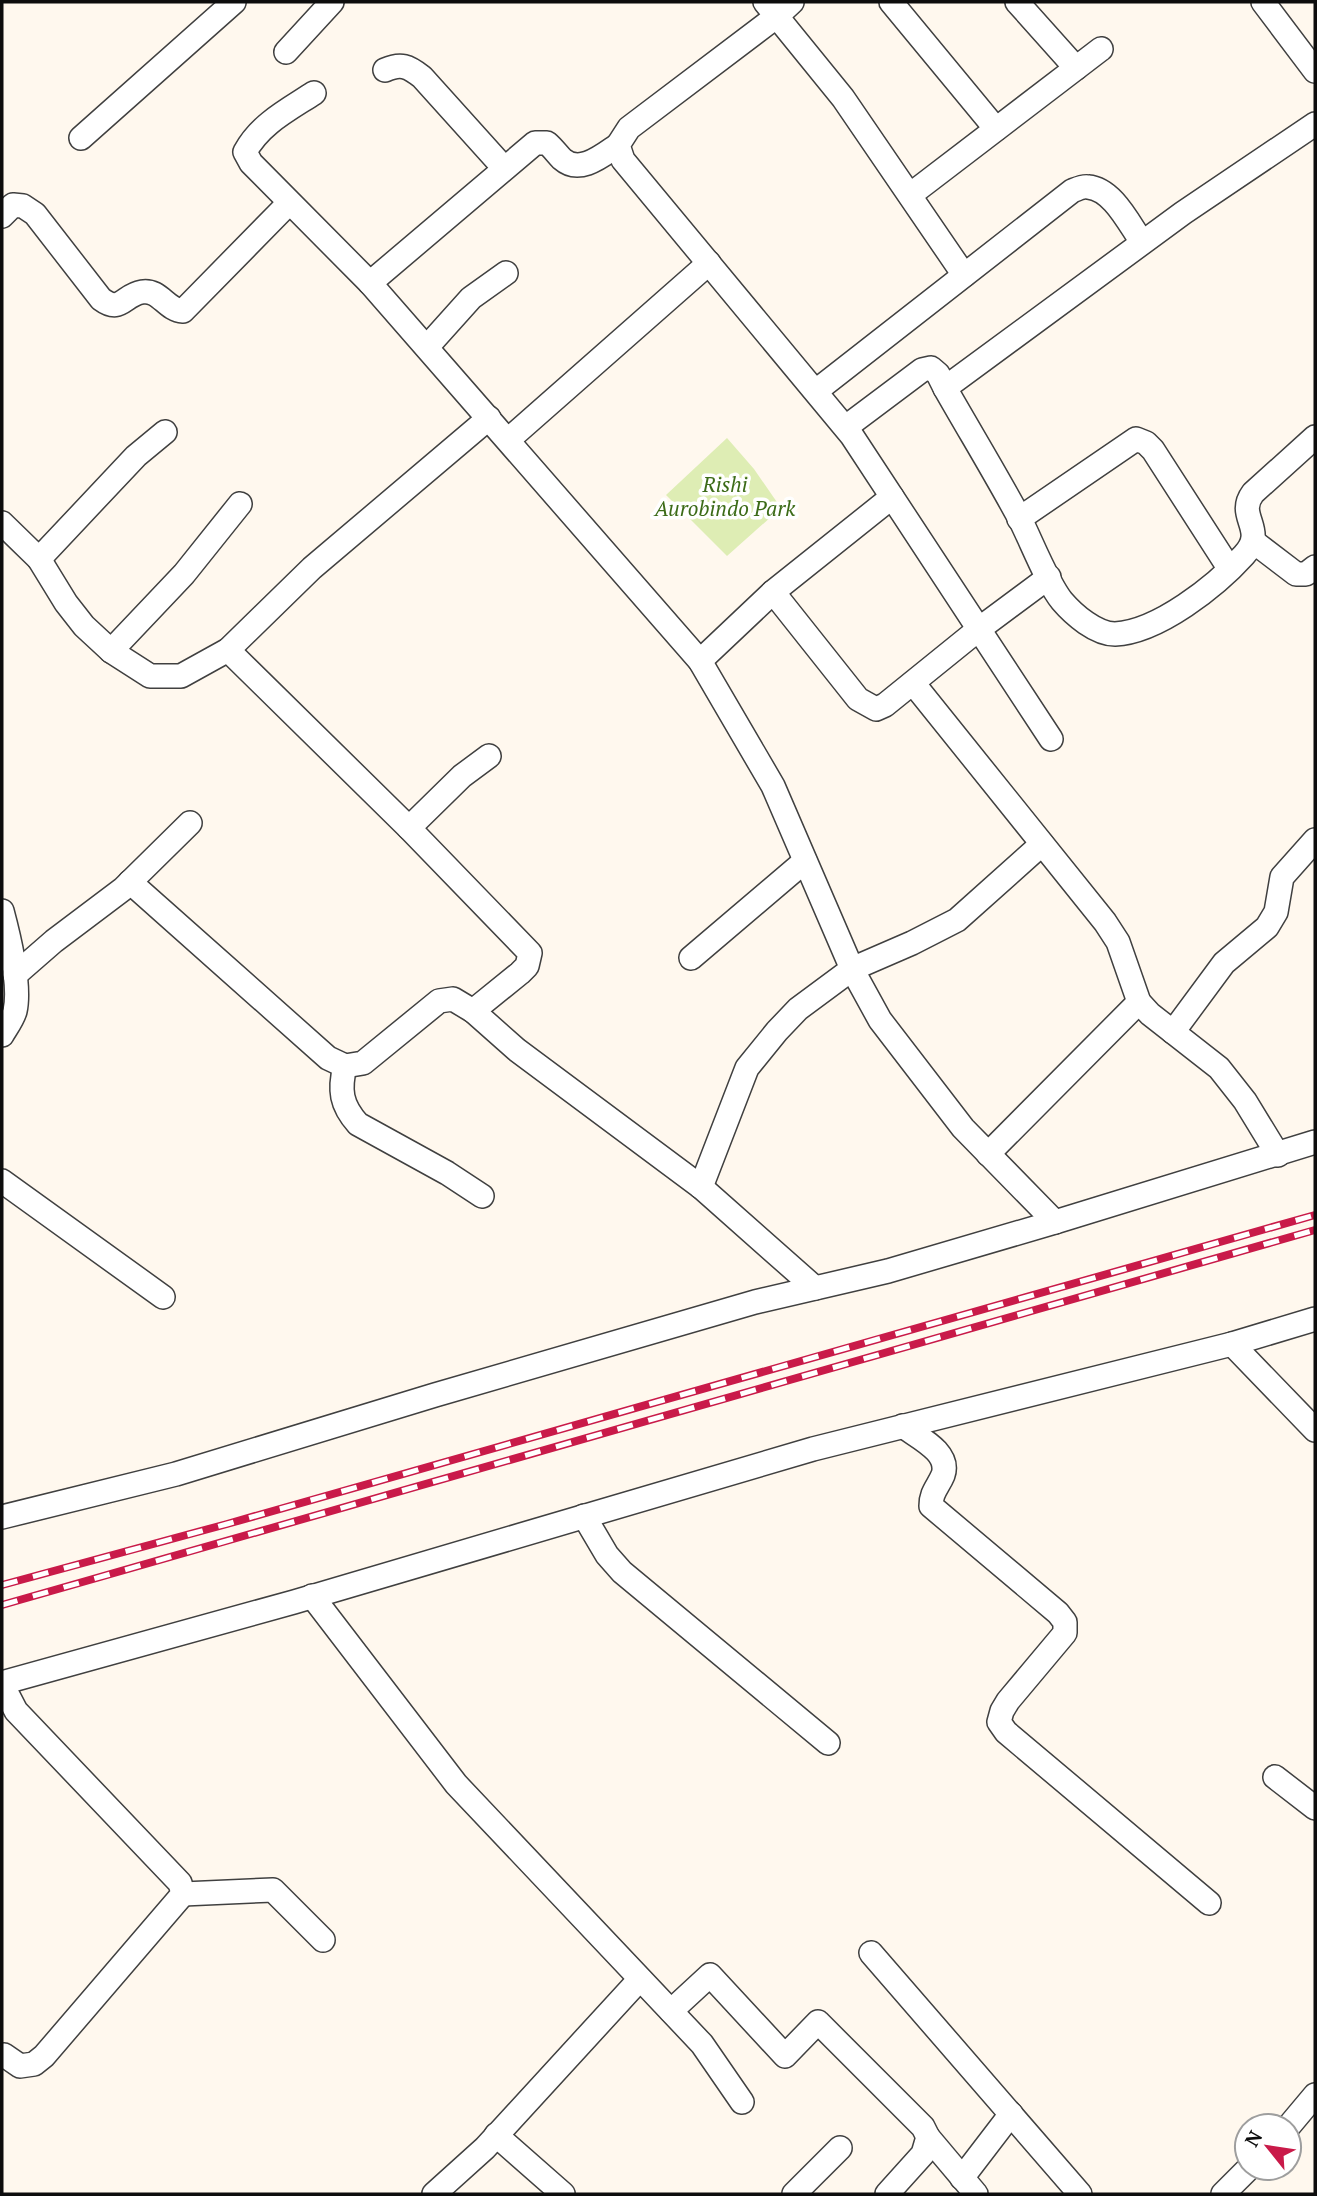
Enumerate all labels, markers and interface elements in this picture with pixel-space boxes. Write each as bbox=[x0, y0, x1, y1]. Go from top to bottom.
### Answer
park label: Rishi Aurobindo Park bbox=[653, 470, 796, 522]
north arrow bbox=[1233, 2112, 1303, 2182]
text: N bbox=[1238, 2125, 1268, 2151]

